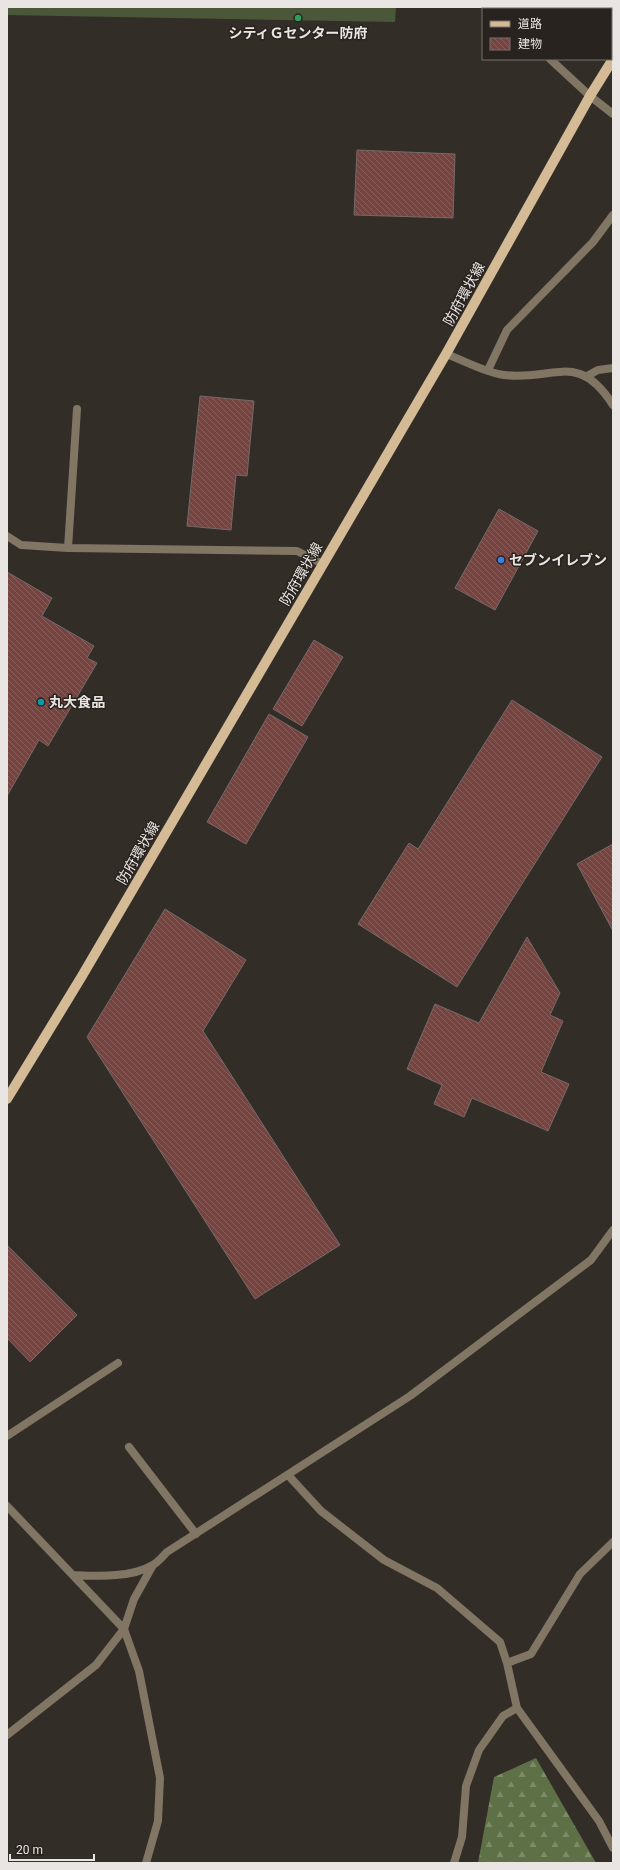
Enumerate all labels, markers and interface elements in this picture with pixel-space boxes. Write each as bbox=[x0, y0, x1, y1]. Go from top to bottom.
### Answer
legend bbox=[482, 8, 612, 60]
marker: シティＧセンター防府 bbox=[293, 13, 303, 23]
text: 道路 bbox=[518, 17, 542, 31]
place label: シティＧセンター防府 bbox=[228, 25, 368, 41]
text: 建物 bbox=[518, 37, 542, 51]
street label: 防府環状線 bbox=[440, 260, 488, 328]
street label: 防府環状線 bbox=[277, 540, 325, 608]
place label: セブンイレブン bbox=[509, 552, 607, 568]
marker: セブンイレブン bbox=[496, 555, 506, 565]
place label: 丸大食品 bbox=[49, 694, 105, 710]
marker: 丸大食品 bbox=[36, 697, 46, 707]
street label: 防府環状線 bbox=[114, 819, 162, 887]
scale bar bbox=[10, 1836, 94, 1862]
text: 20 m bbox=[16, 1843, 43, 1857]

